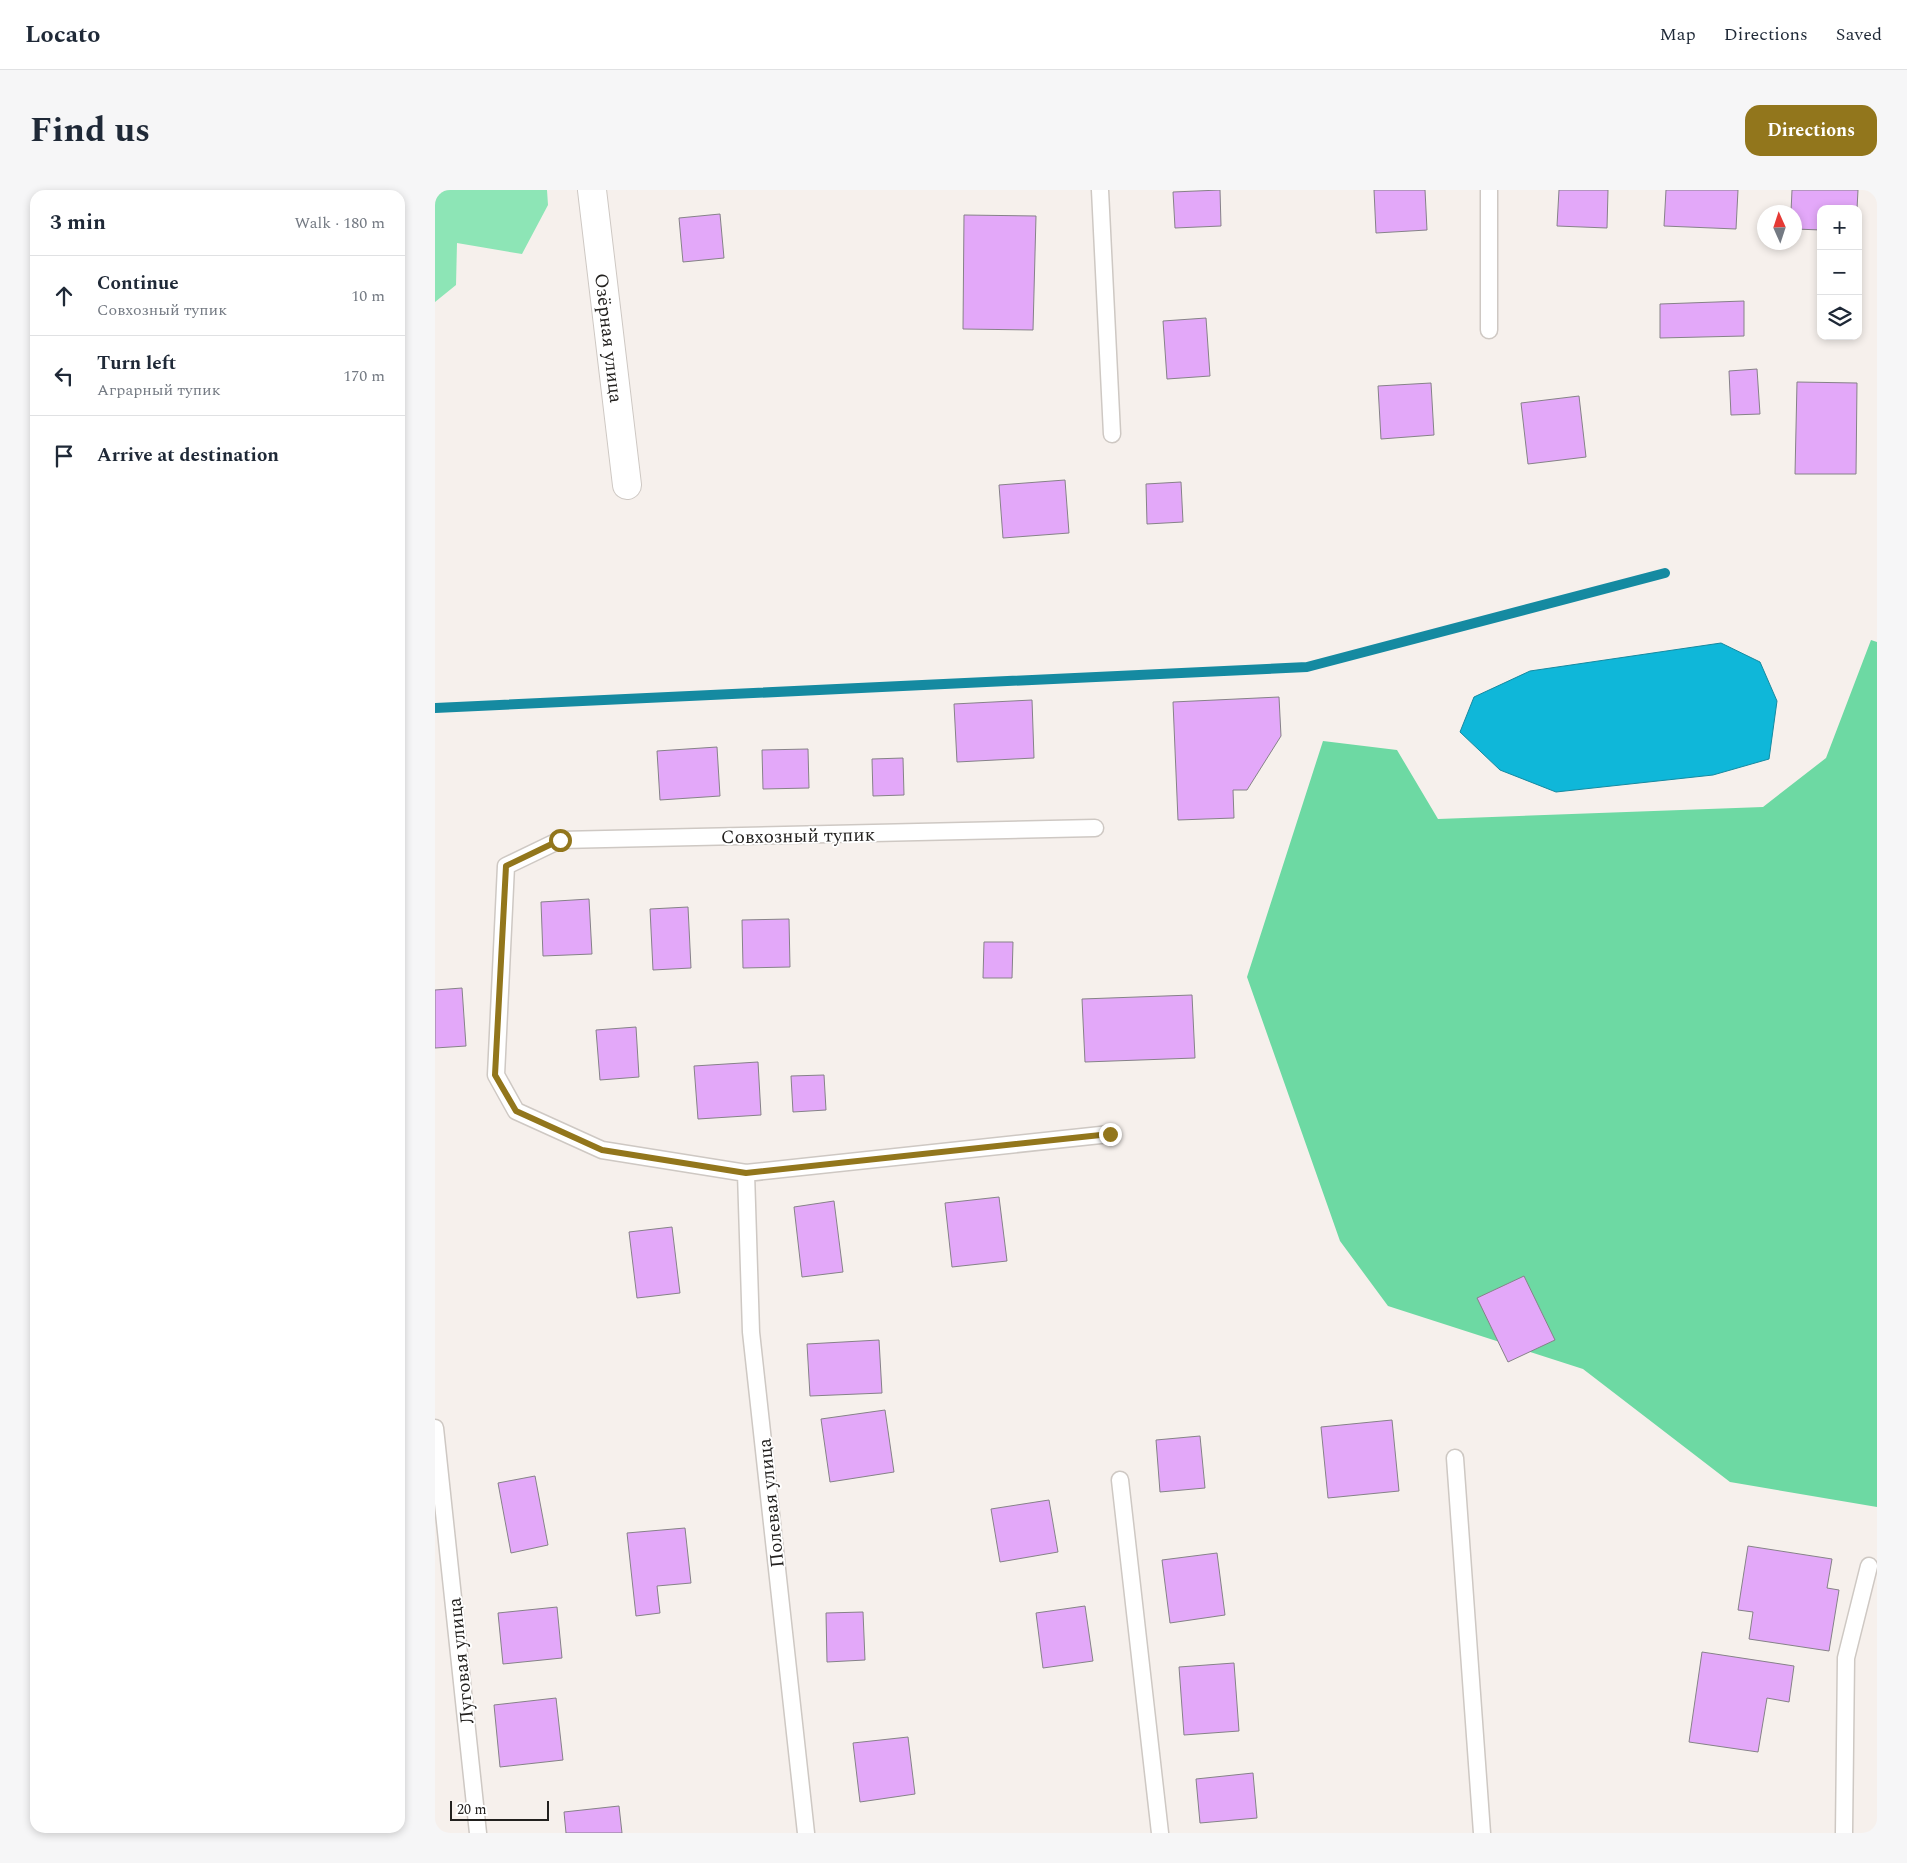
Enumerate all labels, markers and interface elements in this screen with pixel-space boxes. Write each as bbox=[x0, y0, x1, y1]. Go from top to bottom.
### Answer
text: Locato bbox=[25, 17, 100, 53]
text: Map bbox=[1660, 21, 1696, 48]
text: Directions bbox=[1724, 21, 1808, 48]
text: Saved bbox=[1836, 21, 1882, 48]
text: Find us bbox=[30, 104, 150, 157]
button: Directions bbox=[1745, 105, 1877, 156]
north arrow bbox=[1757, 205, 1802, 250]
map controls bbox=[1817, 205, 1862, 340]
button: + bbox=[1817, 205, 1862, 250]
text: 3 min bbox=[50, 207, 106, 239]
text: Walk · 180 m bbox=[294, 211, 385, 235]
button: − bbox=[1817, 250, 1862, 295]
text: Continue bbox=[97, 269, 179, 298]
street label: Озёрная улица bbox=[586, 272, 630, 405]
icon: ahead bbox=[50, 282, 78, 310]
text: 10 m bbox=[351, 284, 385, 308]
button: layers bbox=[1817, 295, 1862, 340]
text: Совхозный тупик bbox=[97, 298, 227, 322]
text: Turn left bbox=[97, 349, 176, 378]
icon: left bbox=[50, 362, 78, 390]
text: 170 m bbox=[343, 364, 385, 388]
text: Аграрный тупик bbox=[97, 378, 221, 402]
text: Arrive at destination bbox=[97, 441, 279, 470]
icon: arrive bbox=[50, 442, 78, 470]
street label: Совхозный тупик bbox=[721, 821, 876, 852]
route start bbox=[549, 829, 572, 852]
route end bbox=[1099, 1123, 1122, 1146]
street label: Полевая улица bbox=[750, 1436, 793, 1569]
street label: Луговая улица bbox=[440, 1595, 483, 1726]
scale bar bbox=[450, 1798, 549, 1821]
text: 20 m bbox=[457, 1799, 487, 1820]

